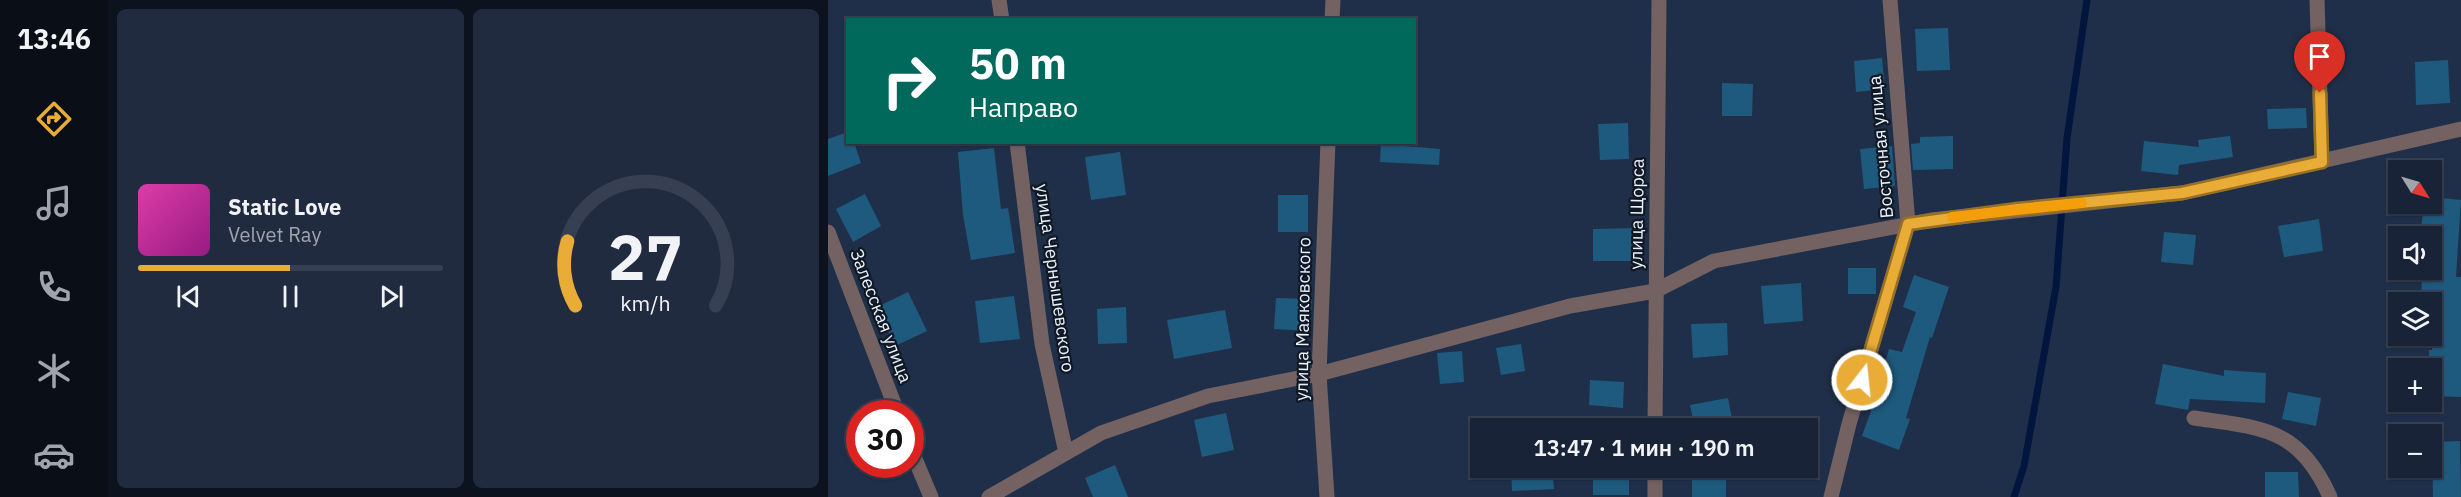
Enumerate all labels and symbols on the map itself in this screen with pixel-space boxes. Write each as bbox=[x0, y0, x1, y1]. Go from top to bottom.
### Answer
pin bbox=[2294, 31, 2345, 93]
street label: Восточная улица bbox=[1863, 74, 1898, 219]
street label: улица Щорса bbox=[1624, 158, 1649, 270]
north arrow bbox=[2388, 160, 2442, 214]
street label: улица Чернышевского bbox=[1031, 182, 1080, 374]
street label: улица Маяковского bbox=[1290, 237, 1315, 401]
street label: Залесская улица bbox=[845, 246, 918, 386]
position arrow bbox=[1830, 348, 1894, 412]
speed limit sign: 30 bbox=[846, 400, 924, 478]

